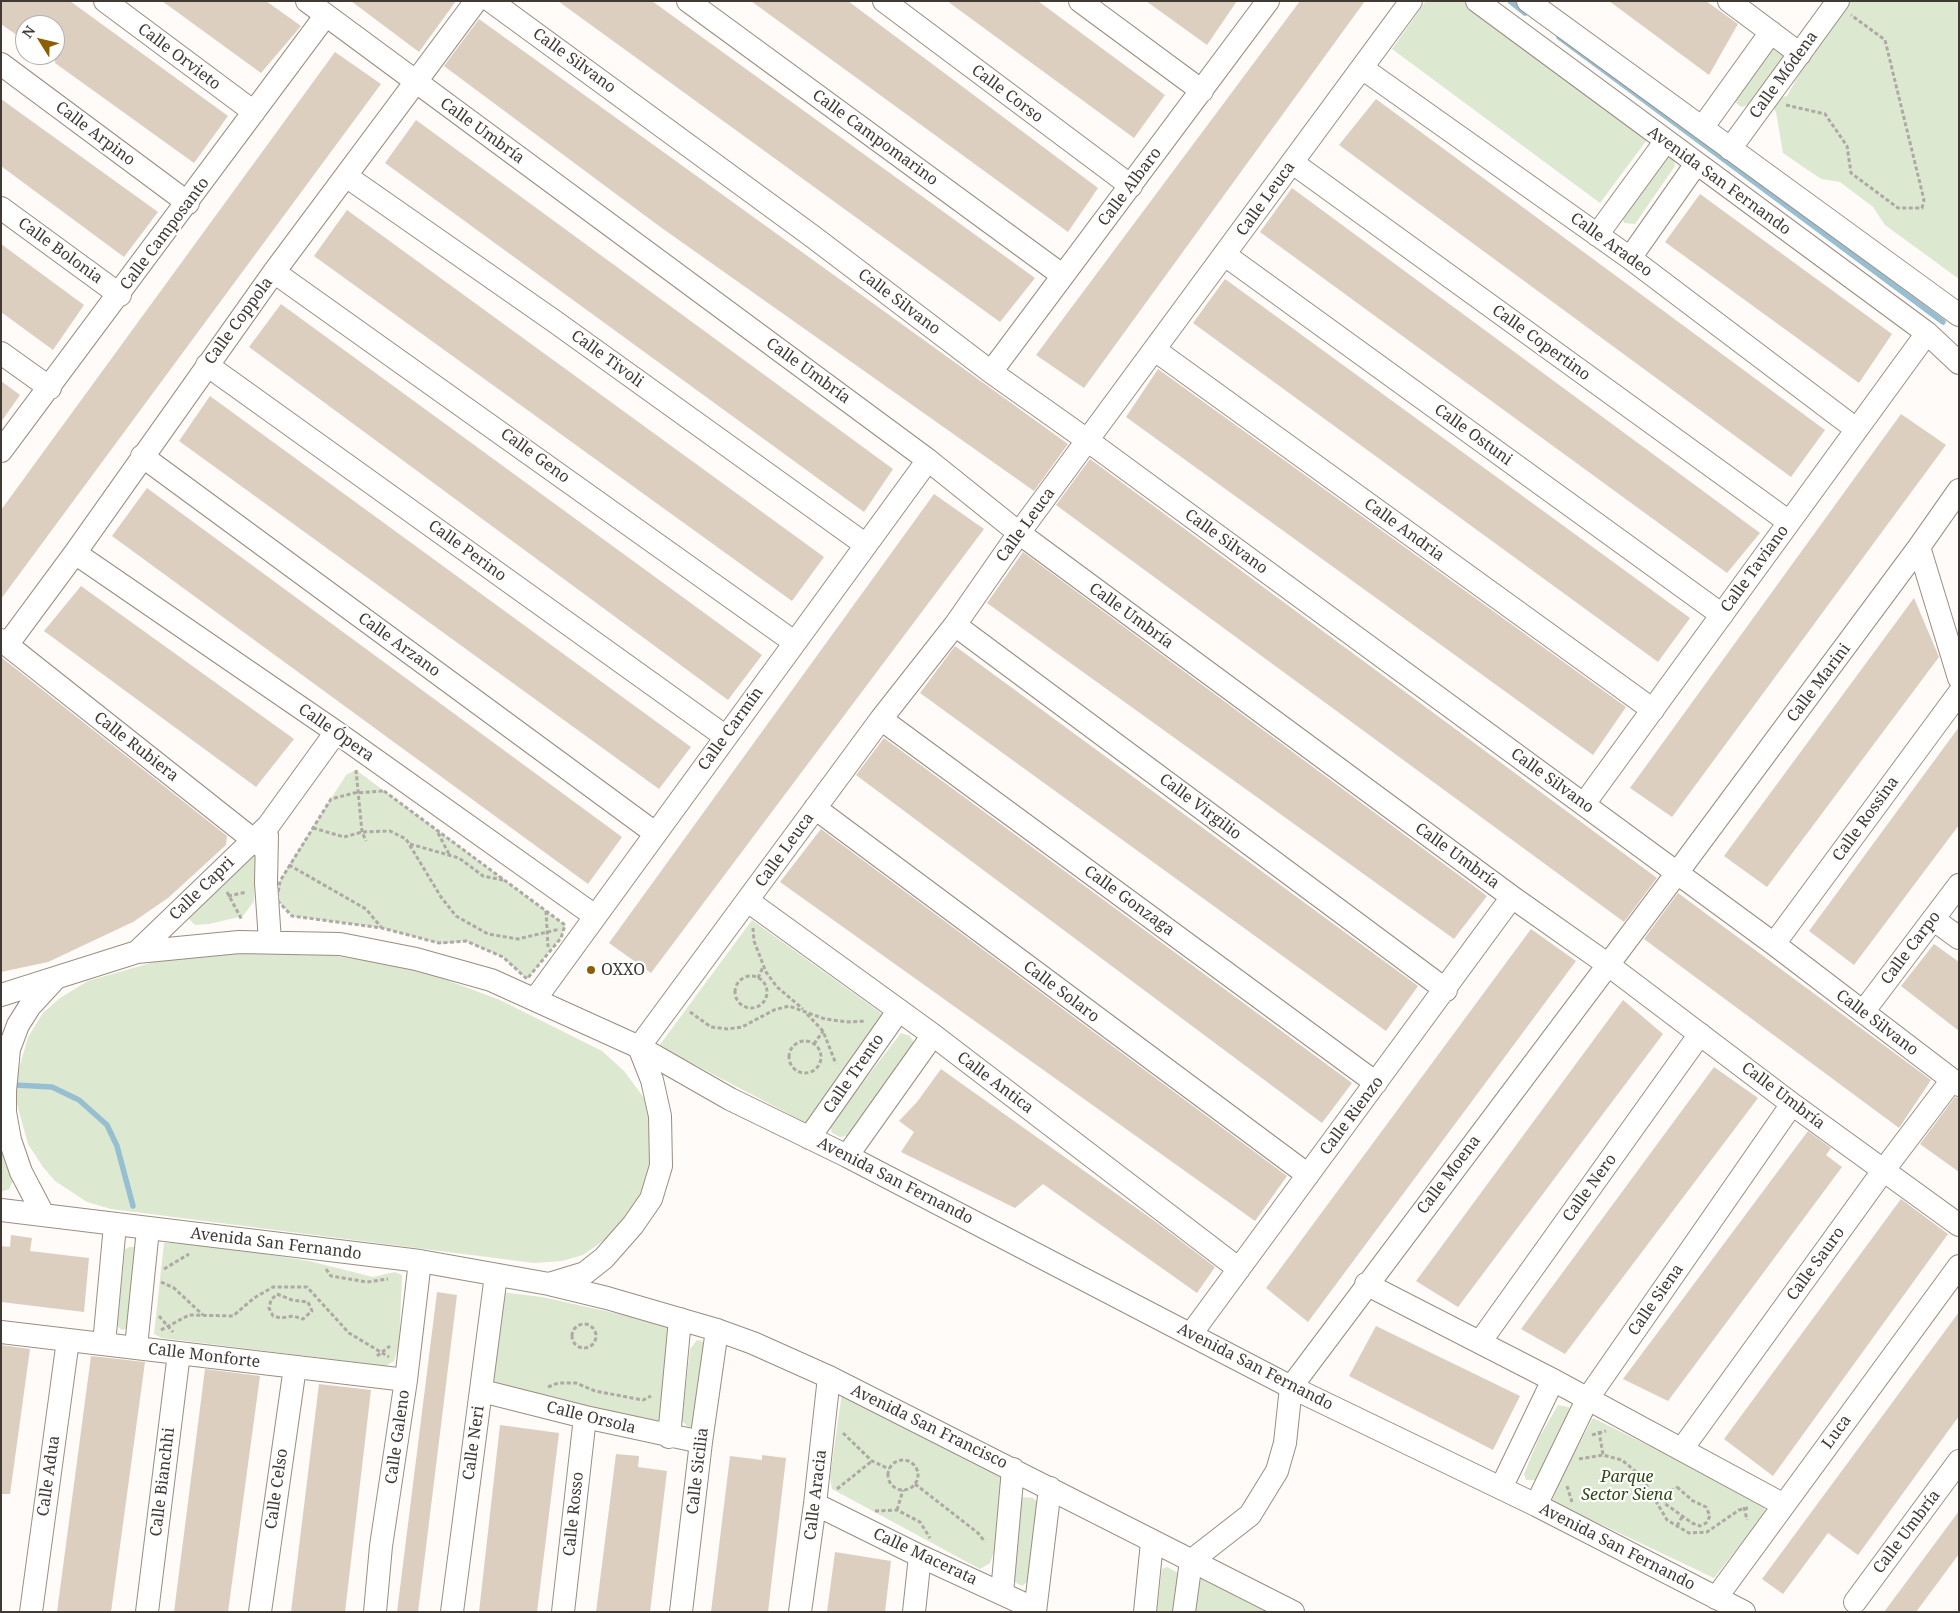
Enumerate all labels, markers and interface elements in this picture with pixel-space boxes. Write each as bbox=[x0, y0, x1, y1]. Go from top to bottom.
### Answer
north arrow bbox=[15, 15, 65, 65]
street label: Calle Orvieto bbox=[134, 20, 224, 94]
text: N bbox=[17, 21, 39, 42]
street label: Calle Silvano bbox=[529, 24, 619, 98]
street label: Calle Módena bbox=[1746, 28, 1822, 122]
street label: Calle Corso bbox=[967, 61, 1047, 127]
street label: Calle Campomarino bbox=[808, 86, 942, 190]
street label: Calle Umbría bbox=[436, 94, 528, 168]
street label: Calle Arpino bbox=[51, 98, 139, 170]
street label: Avenida San Fernando bbox=[1644, 123, 1794, 239]
street label: Calle Albaro bbox=[1094, 144, 1166, 230]
street label: Calle Leuca bbox=[1233, 158, 1299, 240]
street label: Calle Camposanto bbox=[116, 174, 214, 294]
street label: Calle Aradeo bbox=[1566, 209, 1656, 281]
street label: Calle Bolonia bbox=[14, 214, 106, 288]
street label: Calle Silvano bbox=[854, 265, 944, 339]
street label: Calle Coppola bbox=[201, 274, 277, 368]
street label: Calle Copertino bbox=[1488, 301, 1594, 385]
street label: Calle Tivoli bbox=[567, 326, 647, 392]
street label: Calle Umbría bbox=[762, 334, 854, 408]
street label: Calle Ostuni bbox=[1430, 400, 1516, 470]
street label: Calle Geno bbox=[497, 424, 573, 488]
street label: Calle Leuca bbox=[993, 484, 1059, 566]
street label: Calle Andria bbox=[1360, 494, 1448, 566]
street label: Calle Silvano bbox=[1181, 505, 1271, 579]
street label: Calle Perino bbox=[424, 516, 510, 586]
street label: Calle Taviano bbox=[1717, 522, 1793, 616]
street label: Calle Umbría bbox=[1085, 579, 1177, 653]
street label: Calle Arzano bbox=[354, 609, 444, 681]
street label: Calle Marini bbox=[1783, 640, 1855, 726]
street label: Calle Carmín bbox=[694, 684, 768, 774]
street label: Calle Ópera bbox=[294, 700, 378, 766]
street label: Calle Rubiera bbox=[90, 708, 182, 786]
street label: Calle Silvano bbox=[1507, 744, 1597, 818]
street label: Calle Virgilio bbox=[1155, 770, 1245, 844]
street label: Calle Rossina bbox=[1829, 773, 1903, 865]
street label: Calle Leuca bbox=[752, 809, 818, 891]
street label: Calle Umbría bbox=[1411, 819, 1503, 893]
street label: Calle Capri bbox=[166, 853, 238, 925]
street label: Calle Gonzaga bbox=[1080, 862, 1178, 940]
street label: Calle Carpo bbox=[1877, 908, 1945, 988]
street label: Calle Solaro bbox=[1019, 957, 1103, 1027]
place label: OXXO bbox=[601, 960, 645, 980]
marker: OXXO bbox=[585, 964, 597, 976]
street label: Calle Silvano bbox=[1832, 986, 1922, 1060]
street label: Calle Trento bbox=[820, 1031, 888, 1117]
street label: Calle Antica bbox=[953, 1048, 1037, 1118]
street label: Calle Umbría bbox=[1737, 1058, 1829, 1134]
street label: Calle Rienzo bbox=[1316, 1073, 1388, 1159]
street label: Calle Moena bbox=[1413, 1132, 1485, 1218]
street label: Avenida San Fernando bbox=[814, 1133, 976, 1229]
street label: Calle Nero bbox=[1559, 1150, 1621, 1226]
street label: Avenida San Fernando bbox=[189, 1224, 363, 1264]
street label: Calle Sauro bbox=[1783, 1224, 1849, 1304]
street label: Calle Siena bbox=[1624, 1260, 1688, 1340]
street label: Avenida San Fernando bbox=[1174, 1319, 1336, 1415]
street label: Calle Monforte bbox=[147, 1340, 261, 1372]
street label: Avenida San Francisco bbox=[847, 1381, 1011, 1473]
street label: Calle Galeno bbox=[382, 1389, 414, 1485]
street label: Calle Orsola bbox=[544, 1398, 638, 1438]
street label: Calle Neri bbox=[459, 1405, 489, 1481]
street label: Luca bbox=[1818, 1411, 1856, 1453]
street label: Calle Bianchhi bbox=[147, 1426, 179, 1538]
street label: Calle Sicilia bbox=[683, 1426, 713, 1516]
street label: Calle Adua bbox=[34, 1434, 64, 1518]
street label: Calle Celso bbox=[262, 1447, 292, 1531]
street label: Calle Aracia bbox=[801, 1449, 831, 1541]
park label: Parque Sector Siena bbox=[1581, 1467, 1673, 1505]
street label: Calle Rosso bbox=[560, 1471, 588, 1557]
street label: Calle Umbría bbox=[1869, 1486, 1945, 1578]
street label: Avenida San Fernando bbox=[1536, 1499, 1698, 1595]
street label: Calle Macerata bbox=[870, 1524, 980, 1590]

